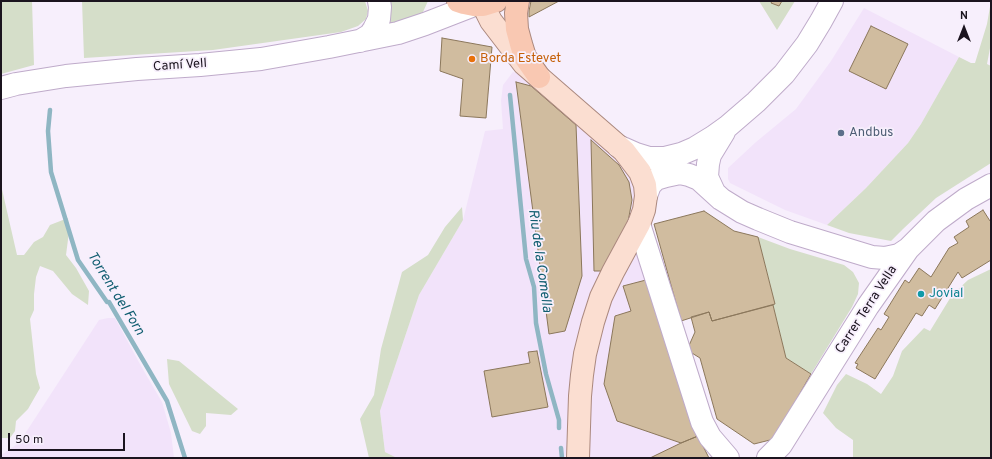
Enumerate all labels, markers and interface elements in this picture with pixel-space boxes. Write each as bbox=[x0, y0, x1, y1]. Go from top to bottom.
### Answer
north arrow bbox=[944, 8, 984, 48]
text: N bbox=[960, 9, 968, 23]
place label: Borda Estevet bbox=[480, 51, 561, 67]
marker: Borda Estevet bbox=[467, 54, 477, 64]
street label: Camí Vell bbox=[153, 56, 207, 76]
place label: Andbus bbox=[849, 125, 893, 141]
marker: Andbus bbox=[836, 128, 846, 138]
water label: Riu de la Comella bbox=[523, 208, 555, 314]
water label: Torrent del Forn bbox=[83, 249, 147, 339]
street label: Carrer Terra Vella bbox=[833, 263, 901, 357]
place label: Jovial bbox=[929, 286, 963, 302]
marker: Jovial bbox=[916, 289, 926, 299]
scale bar bbox=[10, 425, 127, 451]
text: 50 m bbox=[15, 432, 43, 448]

